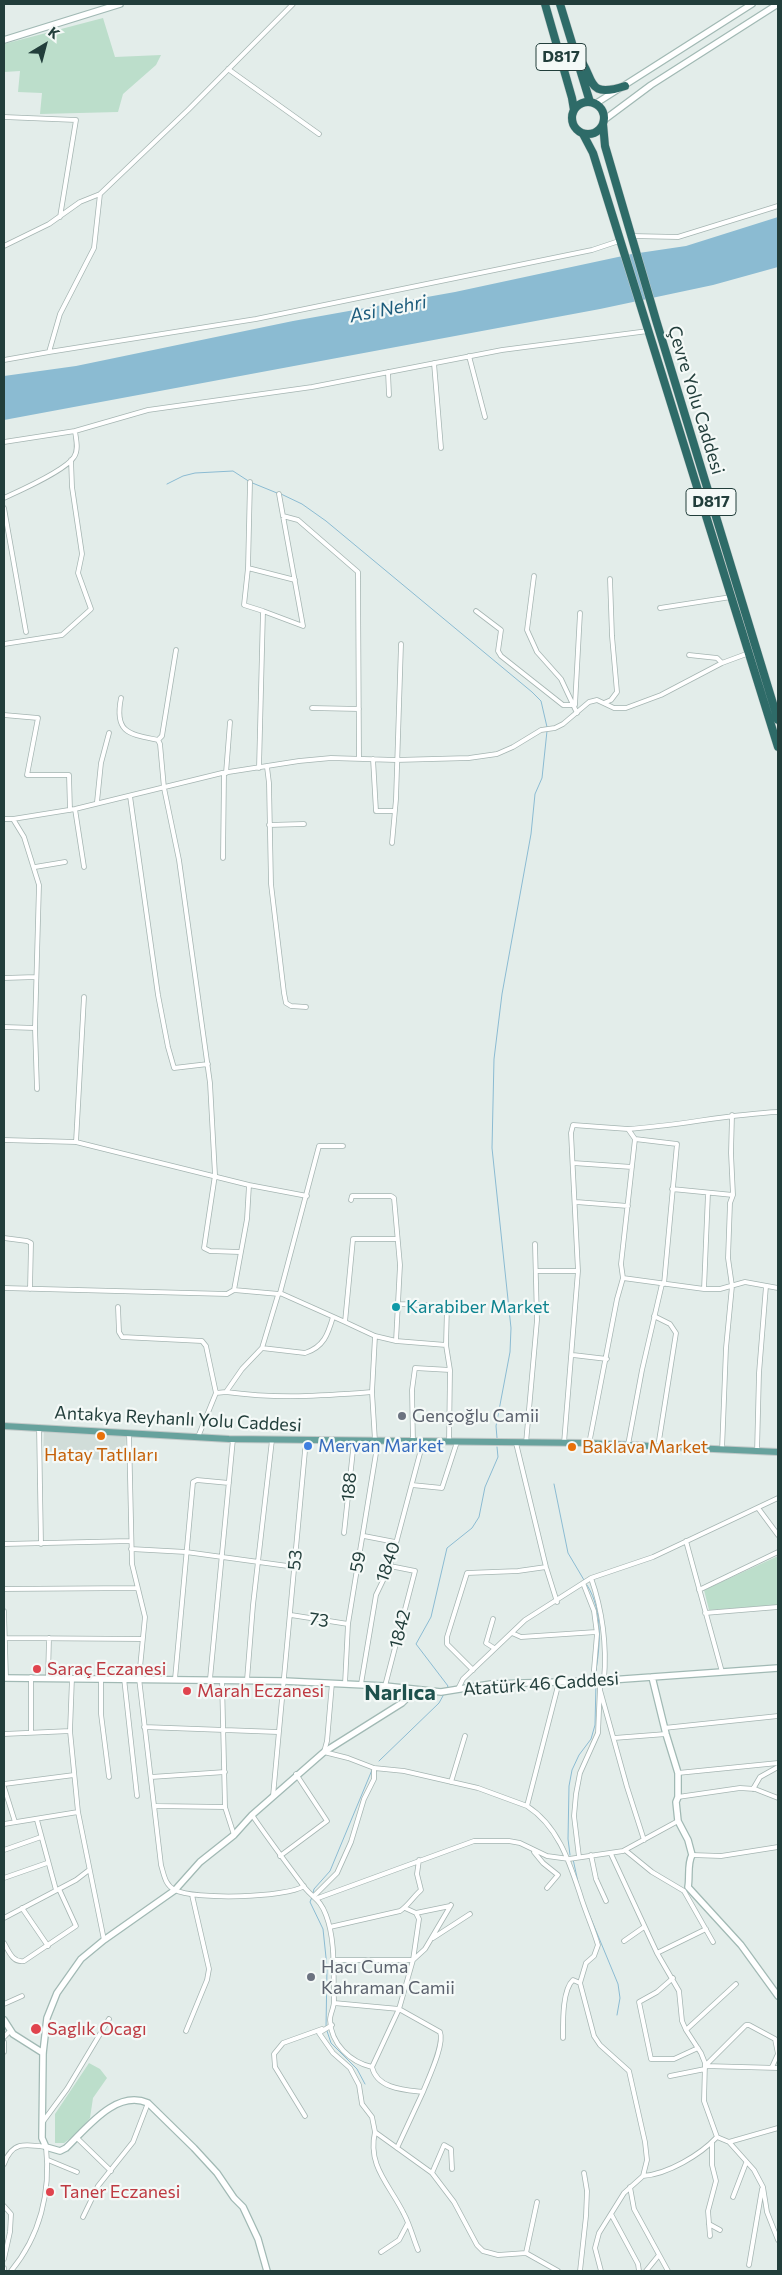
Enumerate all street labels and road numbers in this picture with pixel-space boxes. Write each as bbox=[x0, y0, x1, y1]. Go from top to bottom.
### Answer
road number: D817 bbox=[536, 44, 586, 70]
street label: Çevre Yolu Caddesi bbox=[663, 323, 729, 477]
road number: D817 bbox=[686, 488, 736, 516]
street label: Antakya Reyhanlı Yolu Caddesi bbox=[54, 1402, 302, 1436]
street label: 188 bbox=[337, 1471, 361, 1503]
street label: 1840 bbox=[371, 1539, 405, 1585]
street label: 53 bbox=[283, 1549, 307, 1571]
street label: 59 bbox=[345, 1550, 371, 1574]
street label: 1842 bbox=[385, 1607, 415, 1651]
street label: 73 bbox=[308, 1608, 330, 1632]
street label: Atatürk 46 Caddesi bbox=[462, 1668, 620, 1700]

